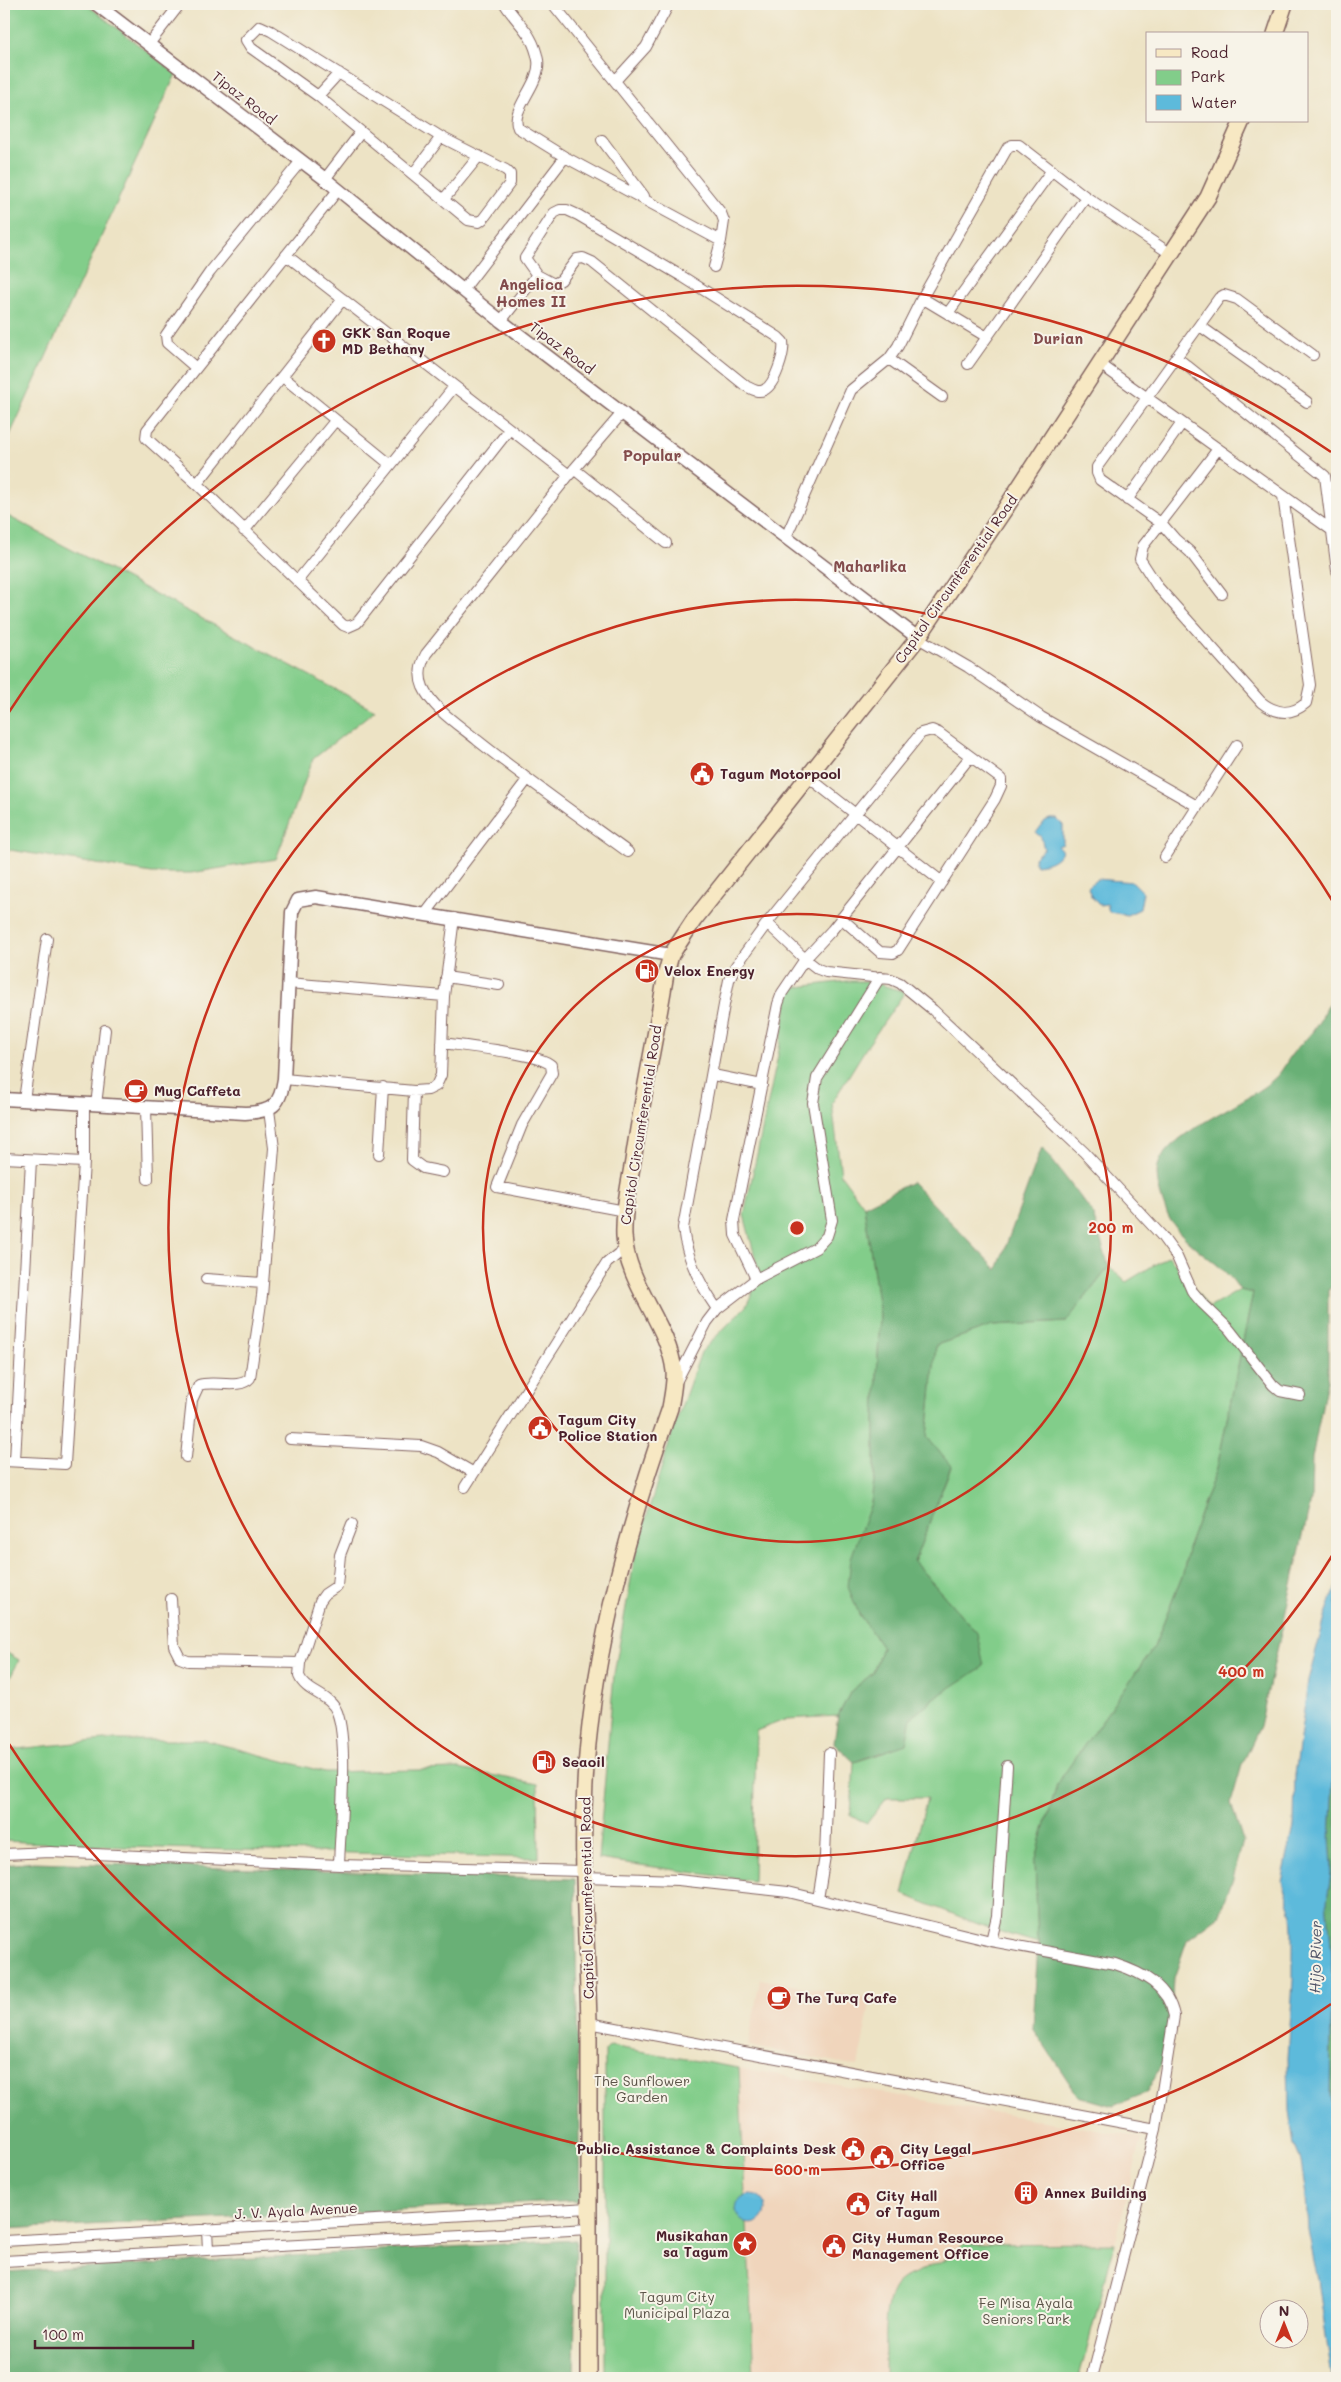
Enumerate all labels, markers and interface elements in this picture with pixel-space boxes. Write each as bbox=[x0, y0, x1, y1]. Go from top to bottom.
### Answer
legend bbox=[1146, 32, 1308, 122]
text: Road bbox=[1191, 42, 1228, 62]
text: Park bbox=[1191, 66, 1225, 86]
street label: Tipaz Road bbox=[208, 67, 280, 129]
text: Water bbox=[1191, 92, 1237, 112]
district label: Angelica Homes II bbox=[496, 274, 566, 311]
street label: Tipaz Road bbox=[526, 317, 599, 378]
place label: GKK San Roque MD Bethany bbox=[342, 323, 450, 358]
church icon: GKK San Roque MD Bethany bbox=[311, 328, 337, 354]
district label: Durian bbox=[1033, 328, 1083, 348]
district label: Popular bbox=[623, 445, 681, 465]
street label: Capitol Circumferential Road bbox=[890, 490, 1021, 667]
district label: Maharlika bbox=[833, 556, 907, 576]
public building icon: Tagum Motorpool bbox=[689, 761, 715, 787]
place label: Tagum Motorpool bbox=[720, 764, 841, 783]
fuel station icon: Velox Energy bbox=[634, 958, 660, 984]
place label: Velox Energy bbox=[664, 961, 755, 980]
street label: Capitol Circumferential Road bbox=[615, 1024, 666, 1226]
cafe icon: Mug Caffeta bbox=[123, 1078, 149, 1104]
place label: Mug Caffeta bbox=[154, 1081, 241, 1100]
text: 200 m bbox=[1089, 1217, 1134, 1237]
centre of rings bbox=[788, 1219, 806, 1237]
place label: Tagum City Police Station bbox=[558, 1410, 657, 1445]
public building icon: Tagum City Police Station bbox=[527, 1415, 553, 1441]
text: 400 m bbox=[1218, 1661, 1264, 1681]
fuel station icon: Seaoil bbox=[531, 1749, 557, 1775]
place label: Seaoil bbox=[562, 1752, 605, 1771]
street label: Capitol Circumferential Road bbox=[575, 1797, 598, 1999]
water label: Hijo River bbox=[1304, 1920, 1326, 1994]
cafe icon: The Turq Cafe bbox=[766, 1985, 792, 2011]
place label: The Turq Cafe bbox=[796, 1988, 897, 2007]
park label: The Sunflower Garden bbox=[594, 2071, 690, 2106]
public building icon: Public Assistance & Complaints Desk bbox=[840, 2136, 866, 2162]
place label: Public Assistance & Complaints Desk bbox=[577, 2139, 836, 2158]
place label: City Legal Office bbox=[900, 2139, 971, 2174]
public building icon: City Legal Office bbox=[869, 2144, 895, 2170]
text: 600 m bbox=[774, 2159, 820, 2179]
building icon: Annex Building bbox=[1013, 2180, 1039, 2206]
place label: Annex Building bbox=[1044, 2183, 1147, 2202]
place label: City Hall of Tagum bbox=[876, 2186, 940, 2221]
public building icon: City Hall of Tagum bbox=[845, 2191, 871, 2217]
street label: J. V. Ayala Avenue bbox=[234, 2198, 358, 2223]
place label: Musikahan sa Tagum bbox=[656, 2226, 728, 2261]
place label: City Human Resource Management Office bbox=[852, 2228, 1004, 2263]
place icon: Musikahan sa Tagum bbox=[732, 2231, 758, 2257]
public building icon: City Human Resource Management Office bbox=[821, 2233, 847, 2259]
park label: Tagum City Municipal Plaza bbox=[624, 2287, 730, 2322]
park label: Fe Misa Ayala Seniors Park bbox=[979, 2293, 1073, 2328]
north arrow bbox=[1258, 2300, 1308, 2350]
text: N bbox=[1279, 2301, 1289, 2320]
scale bar bbox=[35, 2317, 192, 2349]
text: 100 m bbox=[42, 2324, 84, 2344]

